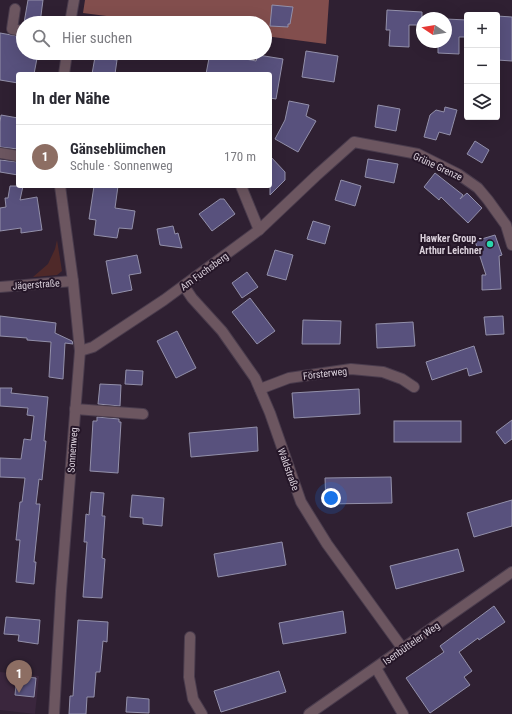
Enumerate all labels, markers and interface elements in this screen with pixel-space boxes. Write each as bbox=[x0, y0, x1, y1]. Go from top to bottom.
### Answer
north arrow bbox=[416, 12, 452, 48]
map controls bbox=[464, 12, 500, 120]
button: + bbox=[464, 12, 500, 48]
search box bbox=[16, 16, 272, 60]
icon: search bbox=[30, 27, 52, 49]
text: Hier suchen bbox=[62, 29, 132, 47]
button: − bbox=[464, 48, 500, 84]
button: layers bbox=[464, 84, 500, 120]
text: In der Nähe bbox=[32, 88, 110, 108]
text: Gänseblümchen bbox=[70, 140, 166, 158]
text: 1 bbox=[42, 149, 48, 164]
text: 170 m bbox=[224, 149, 256, 164]
street label: Grüne Grenze bbox=[411, 150, 464, 183]
text: Schule · Sonnenweg bbox=[70, 158, 173, 173]
place label: Hawker Group - Arthur Leichner bbox=[419, 233, 483, 256]
marker: Hawker Group - Arthur Leichner bbox=[485, 239, 495, 249]
street label: Am Fuchsberg bbox=[178, 250, 230, 293]
street label: Jägerstraße bbox=[12, 277, 60, 292]
street label: Försterweg bbox=[302, 365, 348, 382]
street label: Sonnenweg bbox=[65, 427, 80, 473]
street label: Waldstraße bbox=[276, 446, 301, 492]
your location bbox=[321, 488, 341, 508]
street label: Isenbütteler Weg bbox=[381, 620, 442, 667]
pin: 1 bbox=[6, 660, 32, 693]

